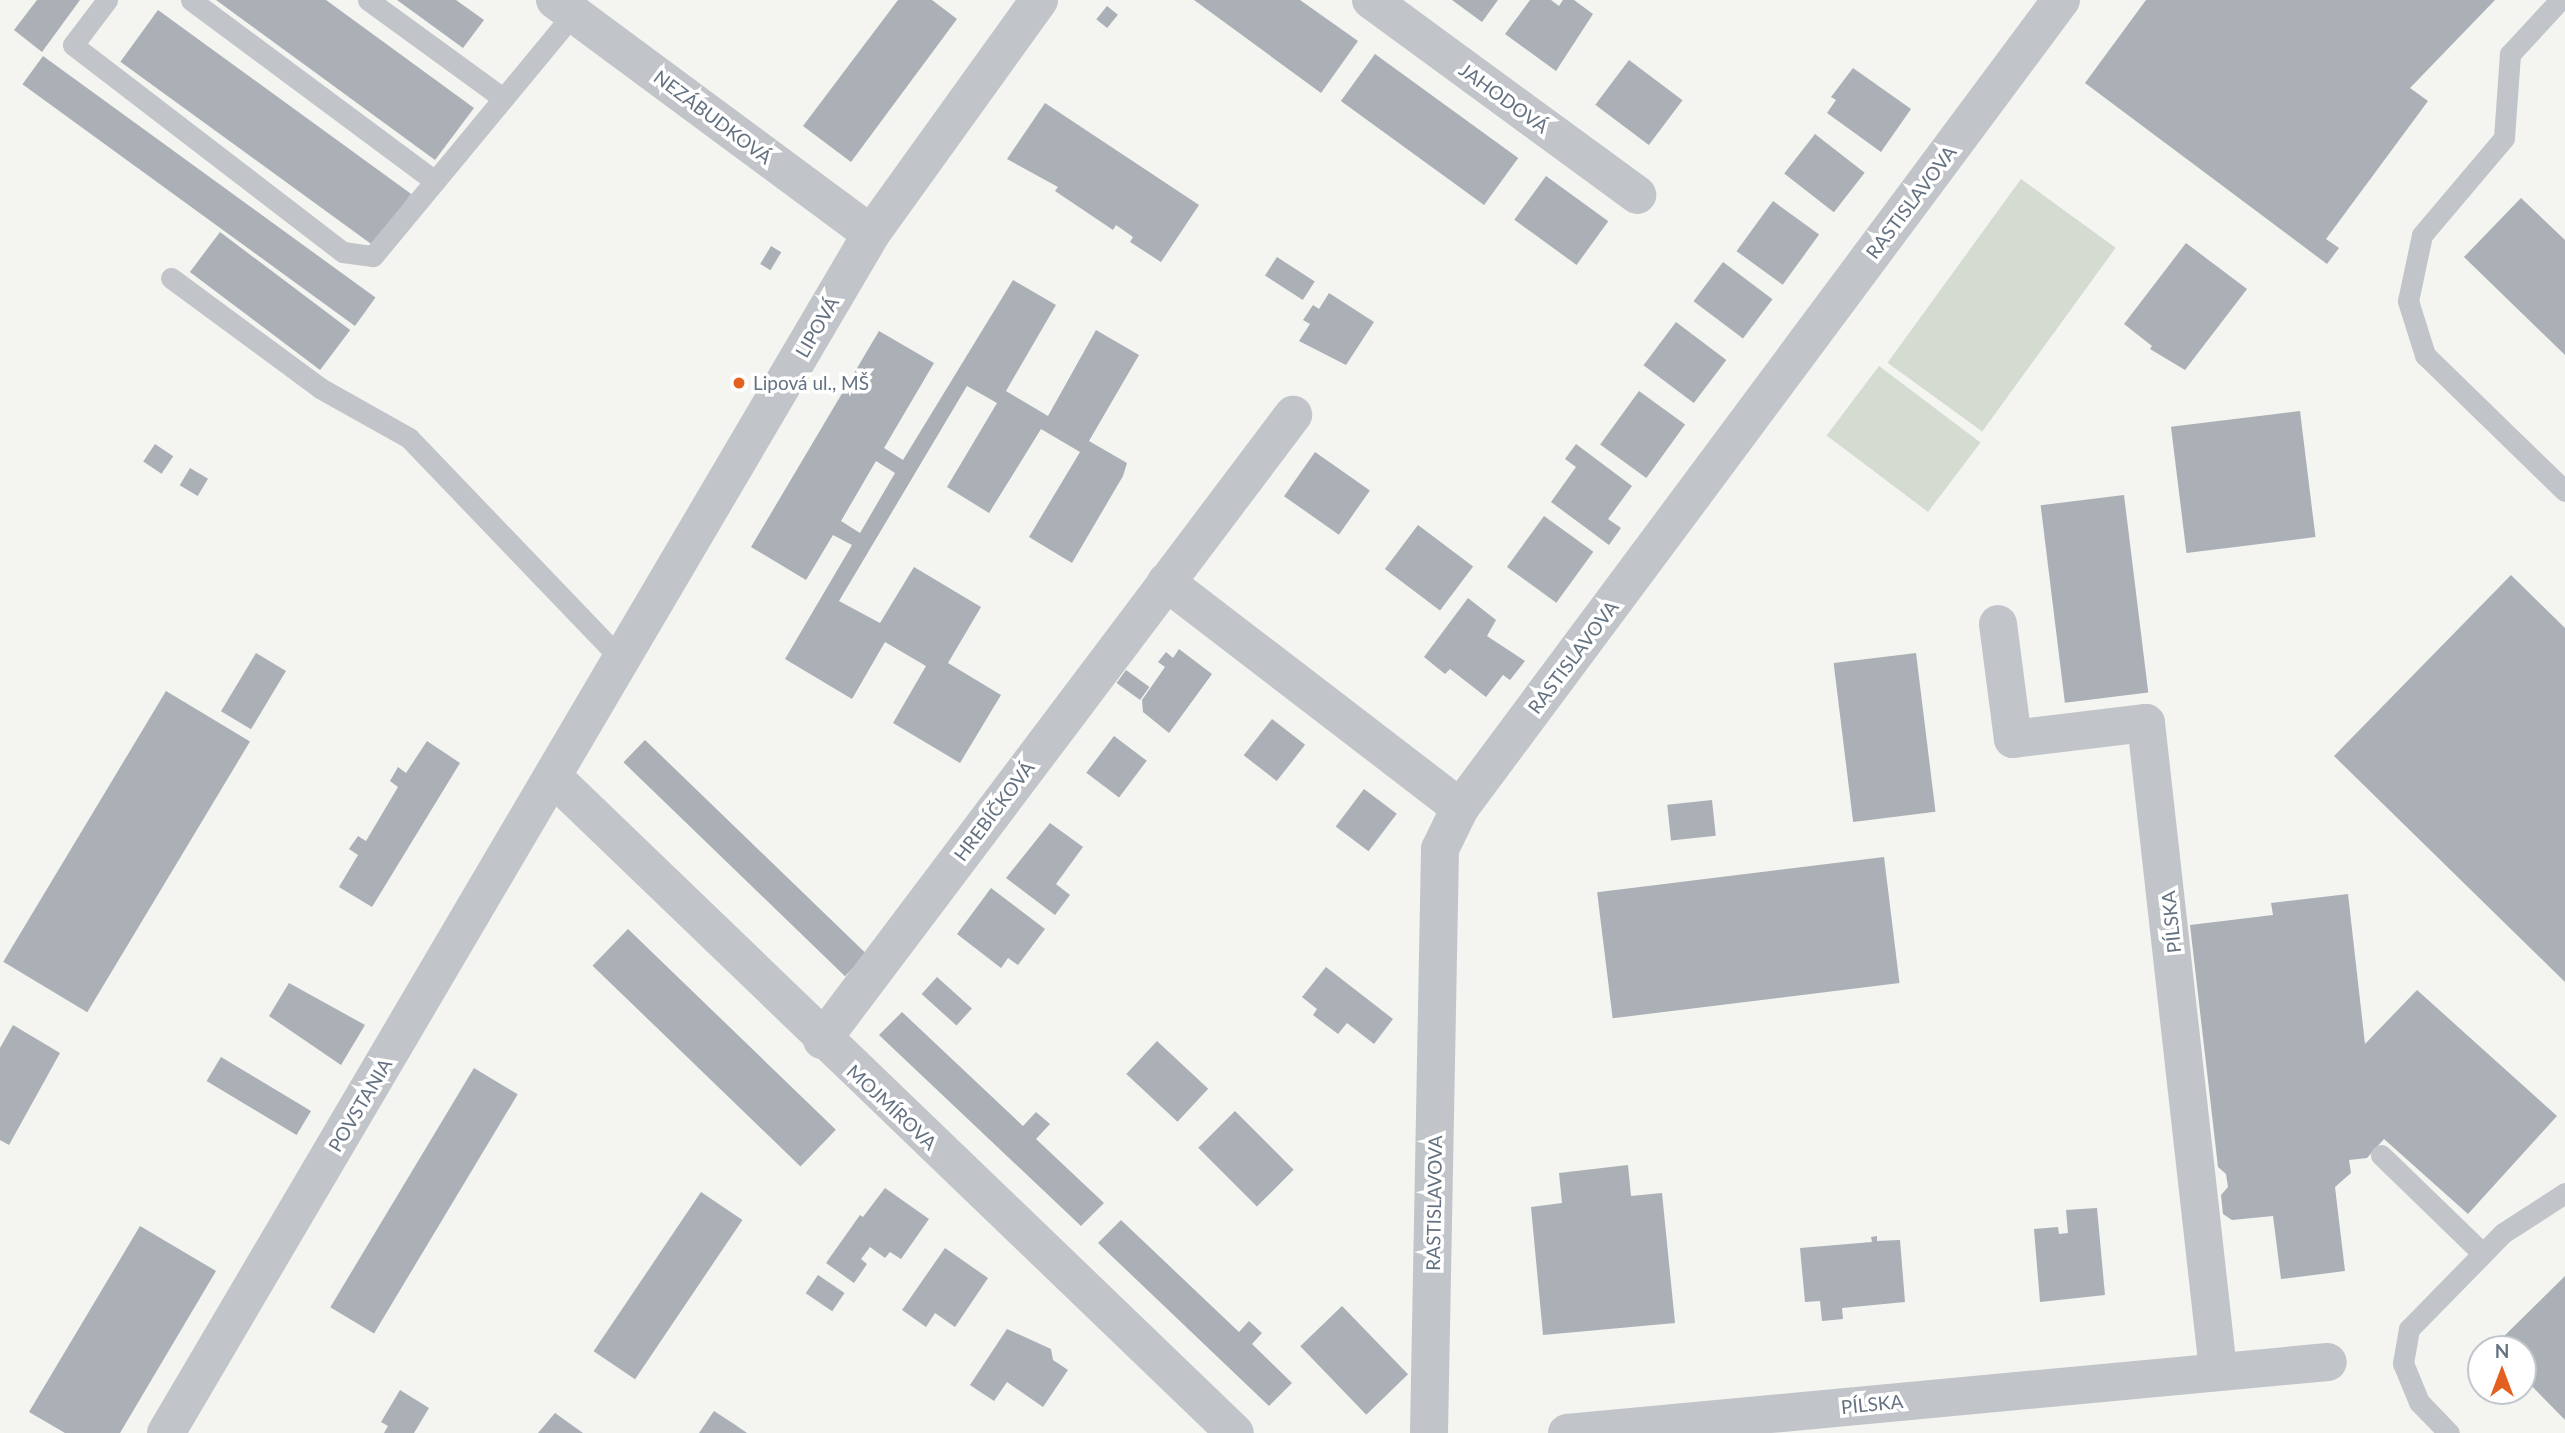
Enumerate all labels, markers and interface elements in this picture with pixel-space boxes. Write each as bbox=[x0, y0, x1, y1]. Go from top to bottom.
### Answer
street label: JAHODOVÁ bbox=[1455, 58, 1553, 138]
street label: NEZÁBUDKOVÁ bbox=[650, 65, 776, 169]
street label: RASTISLAVOVA bbox=[1861, 141, 1961, 263]
street label: LIPOVÁ bbox=[791, 293, 843, 361]
place label: Lipová ul., MŠ bbox=[753, 372, 869, 394]
marker: Lipová ul., MŠ bbox=[731, 375, 747, 391]
street label: RASTISLAVOVA bbox=[1523, 596, 1623, 718]
street label: HREBÍČKOVÁ bbox=[949, 757, 1039, 865]
street label: PÍLSKA bbox=[2156, 890, 2186, 954]
street label: POVSTANIA bbox=[323, 1054, 397, 1156]
street label: MOJMÍROVA bbox=[842, 1060, 942, 1154]
street label: RASTISLAVOVA bbox=[1421, 1135, 1447, 1271]
north arrow bbox=[2467, 1335, 2537, 1405]
text: N bbox=[2495, 1339, 2509, 1362]
street label: PÍLSKA bbox=[1840, 1389, 1904, 1419]

